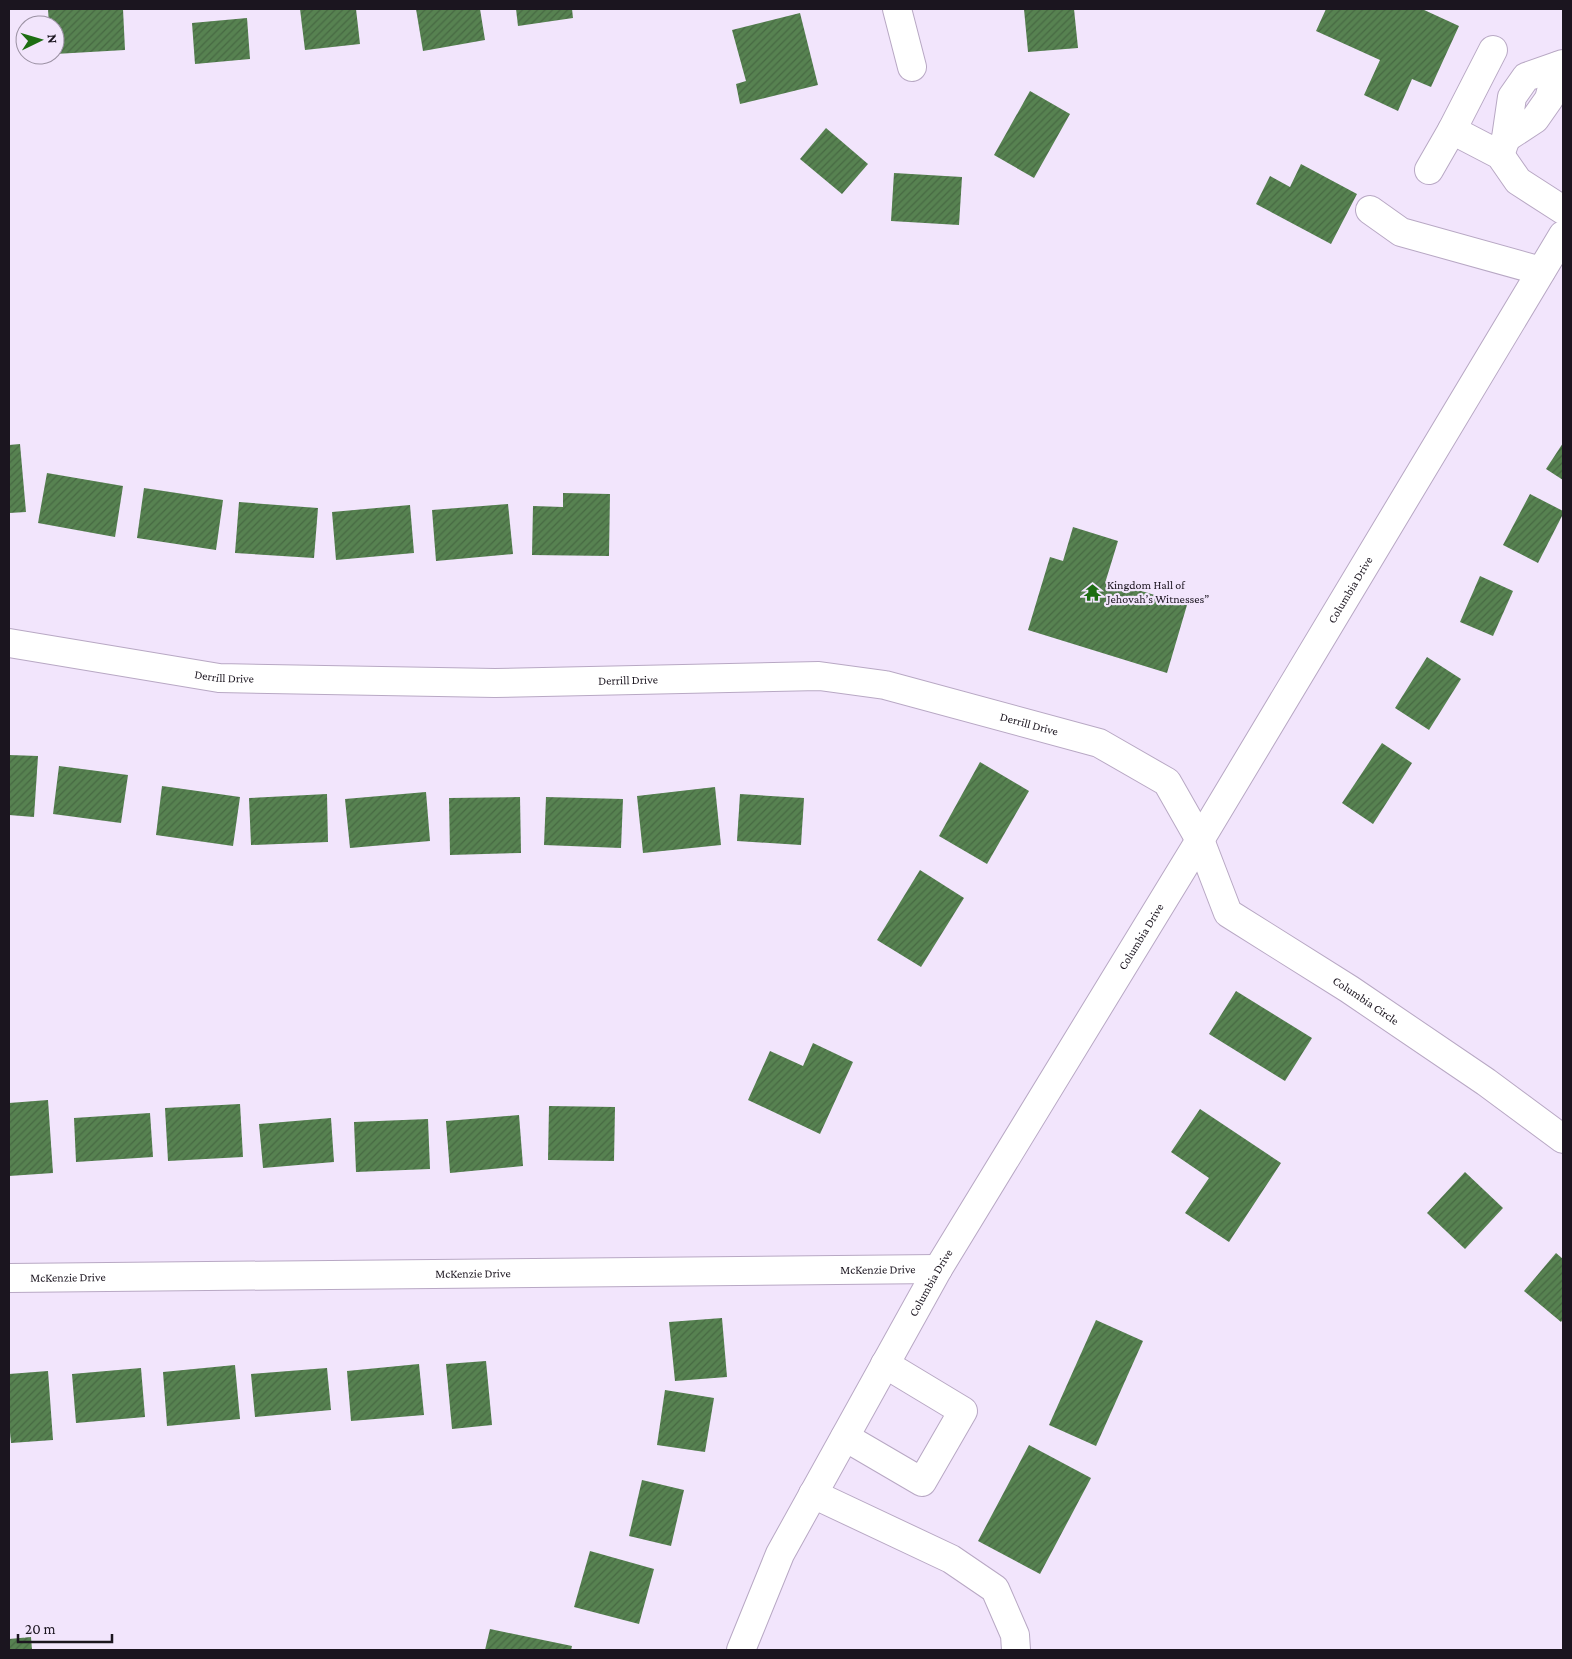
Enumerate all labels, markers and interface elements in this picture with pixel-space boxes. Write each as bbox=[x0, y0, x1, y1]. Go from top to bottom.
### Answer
north arrow bbox=[15, 15, 65, 65]
text: N bbox=[45, 33, 61, 45]
street label: Columbia Drive bbox=[1325, 554, 1376, 626]
place label: Kingdom Hall of Jehovah’s Witnesses” bbox=[1106, 578, 1209, 606]
temple icon: Kingdom Hall of Jehovah’s Witnesses” bbox=[1083, 582, 1103, 602]
street label: Derrill Drive bbox=[193, 667, 254, 686]
street label: Derrill Drive bbox=[598, 672, 658, 688]
street label: Derrill Drive bbox=[999, 710, 1060, 739]
street label: Columbia Drive bbox=[1115, 901, 1167, 972]
street label: Columbia Circle bbox=[1330, 974, 1402, 1028]
street label: Columbia Drive bbox=[906, 1246, 956, 1319]
street label: McKenzie Drive bbox=[840, 1262, 916, 1277]
street label: McKenzie Drive bbox=[435, 1266, 511, 1281]
street label: McKenzie Drive bbox=[30, 1270, 106, 1285]
scale bar bbox=[18, 1612, 111, 1644]
text: 20 m bbox=[25, 1621, 56, 1637]

